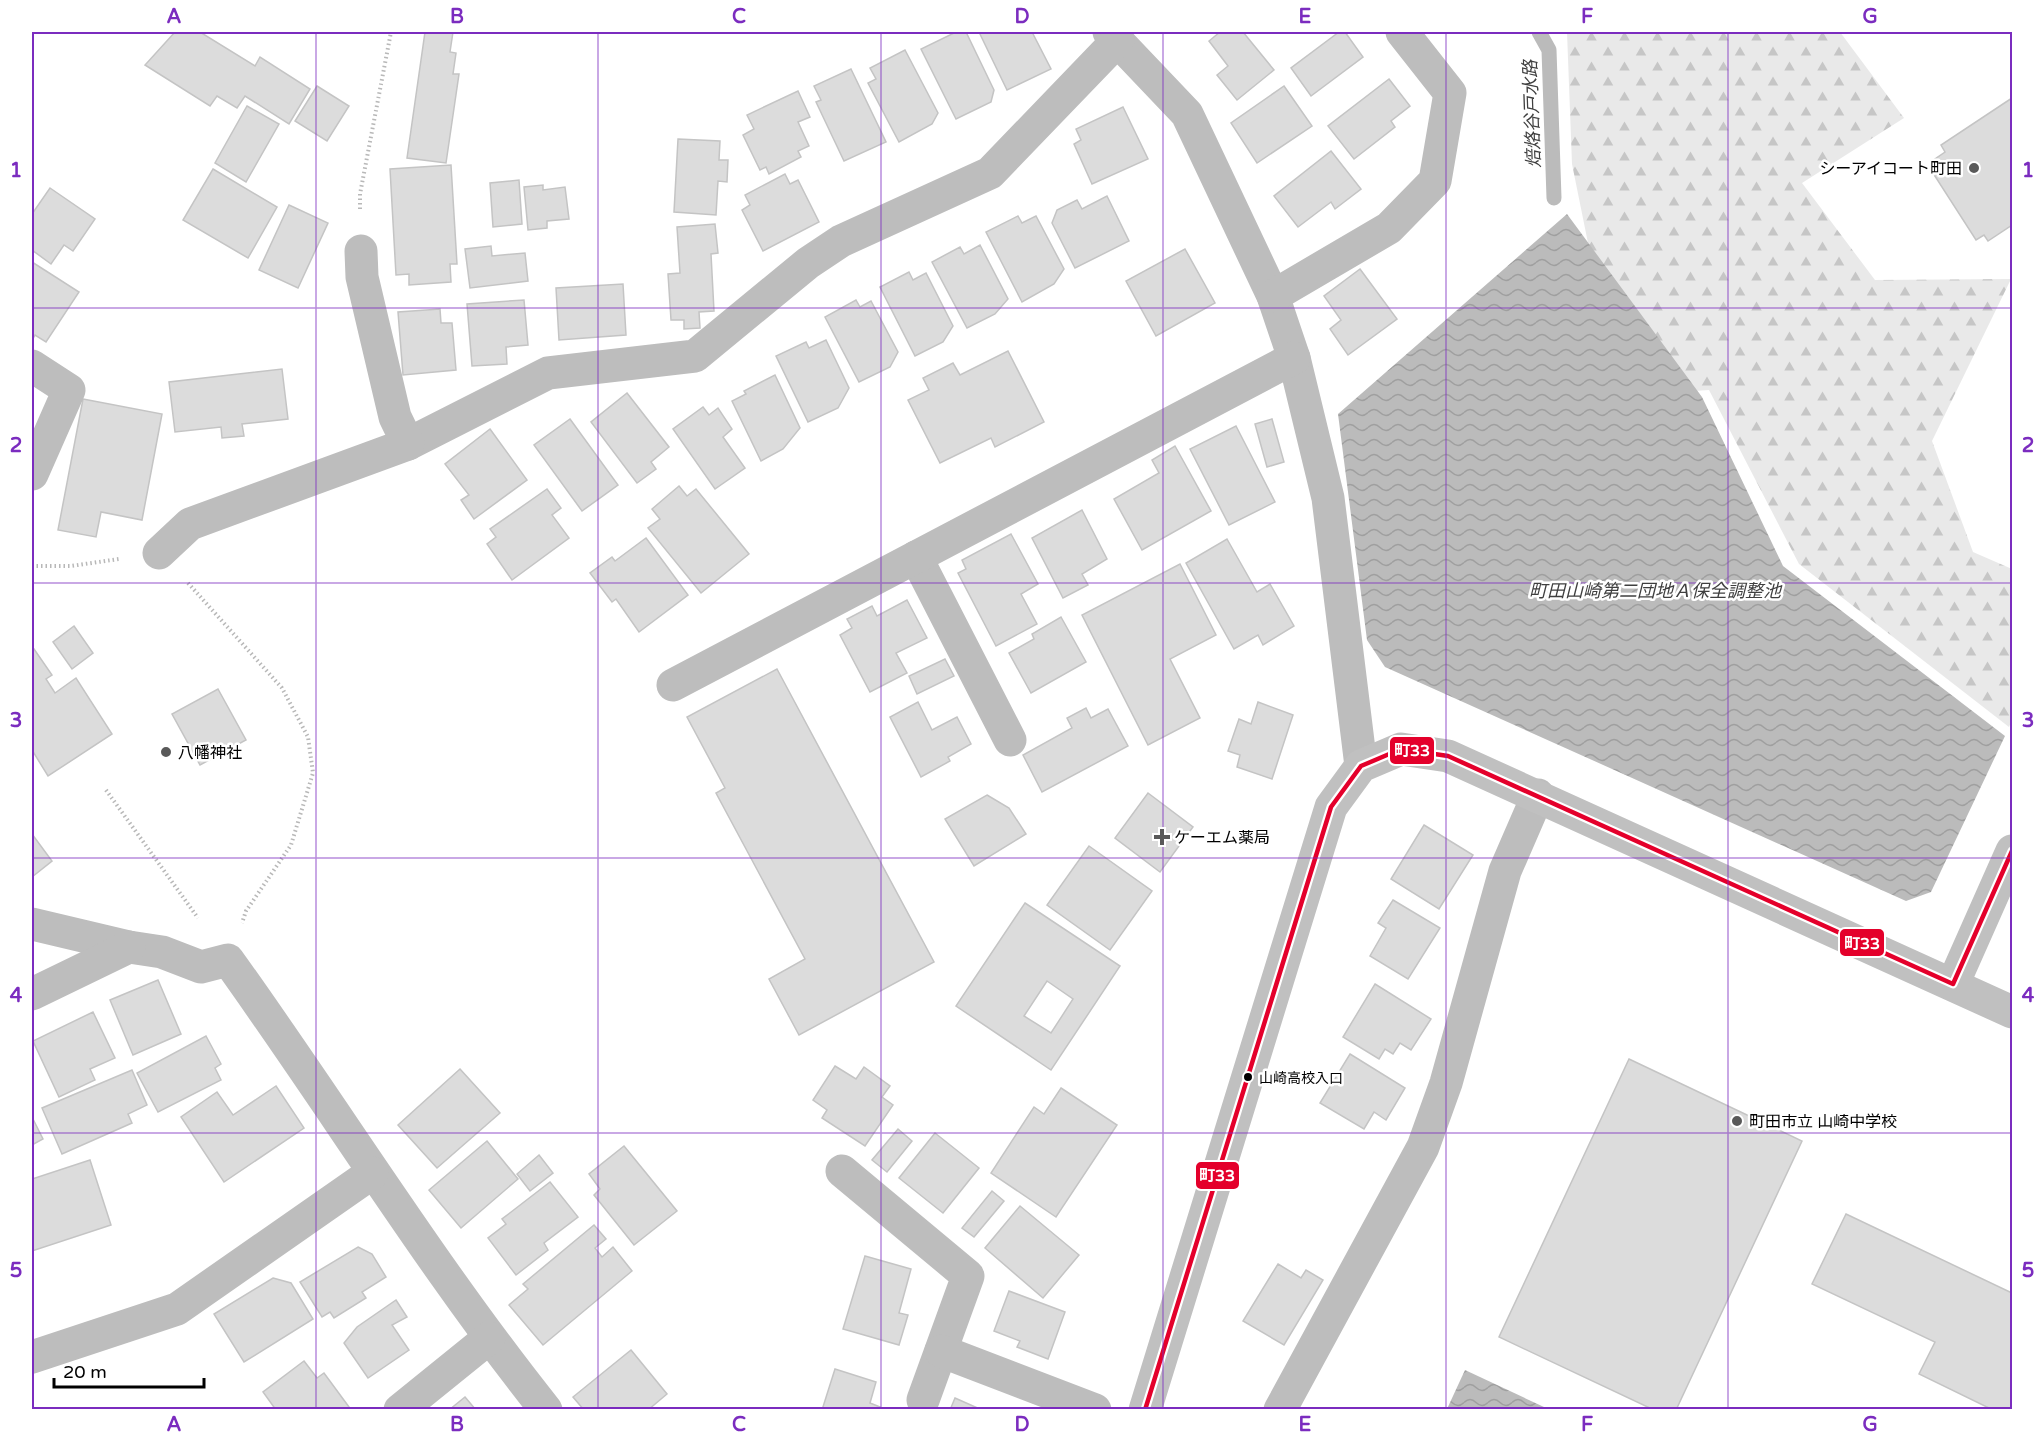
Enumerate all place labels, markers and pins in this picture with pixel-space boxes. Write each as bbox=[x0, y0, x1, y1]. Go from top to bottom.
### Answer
place label: シーアイコート町田 bbox=[1819, 159, 1962, 179]
marker: シーアイコート町田 bbox=[1967, 161, 1981, 175]
place label: 八幡神社 bbox=[178, 743, 242, 763]
marker: 八幡神社 bbox=[159, 745, 173, 759]
place label: ケーエム薬局 bbox=[1174, 828, 1270, 848]
marker: ケーエム薬局 bbox=[1155, 830, 1169, 844]
place label: 山崎高校入口 bbox=[1259, 1070, 1343, 1087]
marker: 山崎高校入口 bbox=[1242, 1071, 1254, 1083]
place label: 町田市立 山崎中学校 bbox=[1749, 1112, 1897, 1132]
marker: 町田市立 山崎中学校 bbox=[1730, 1114, 1744, 1128]

